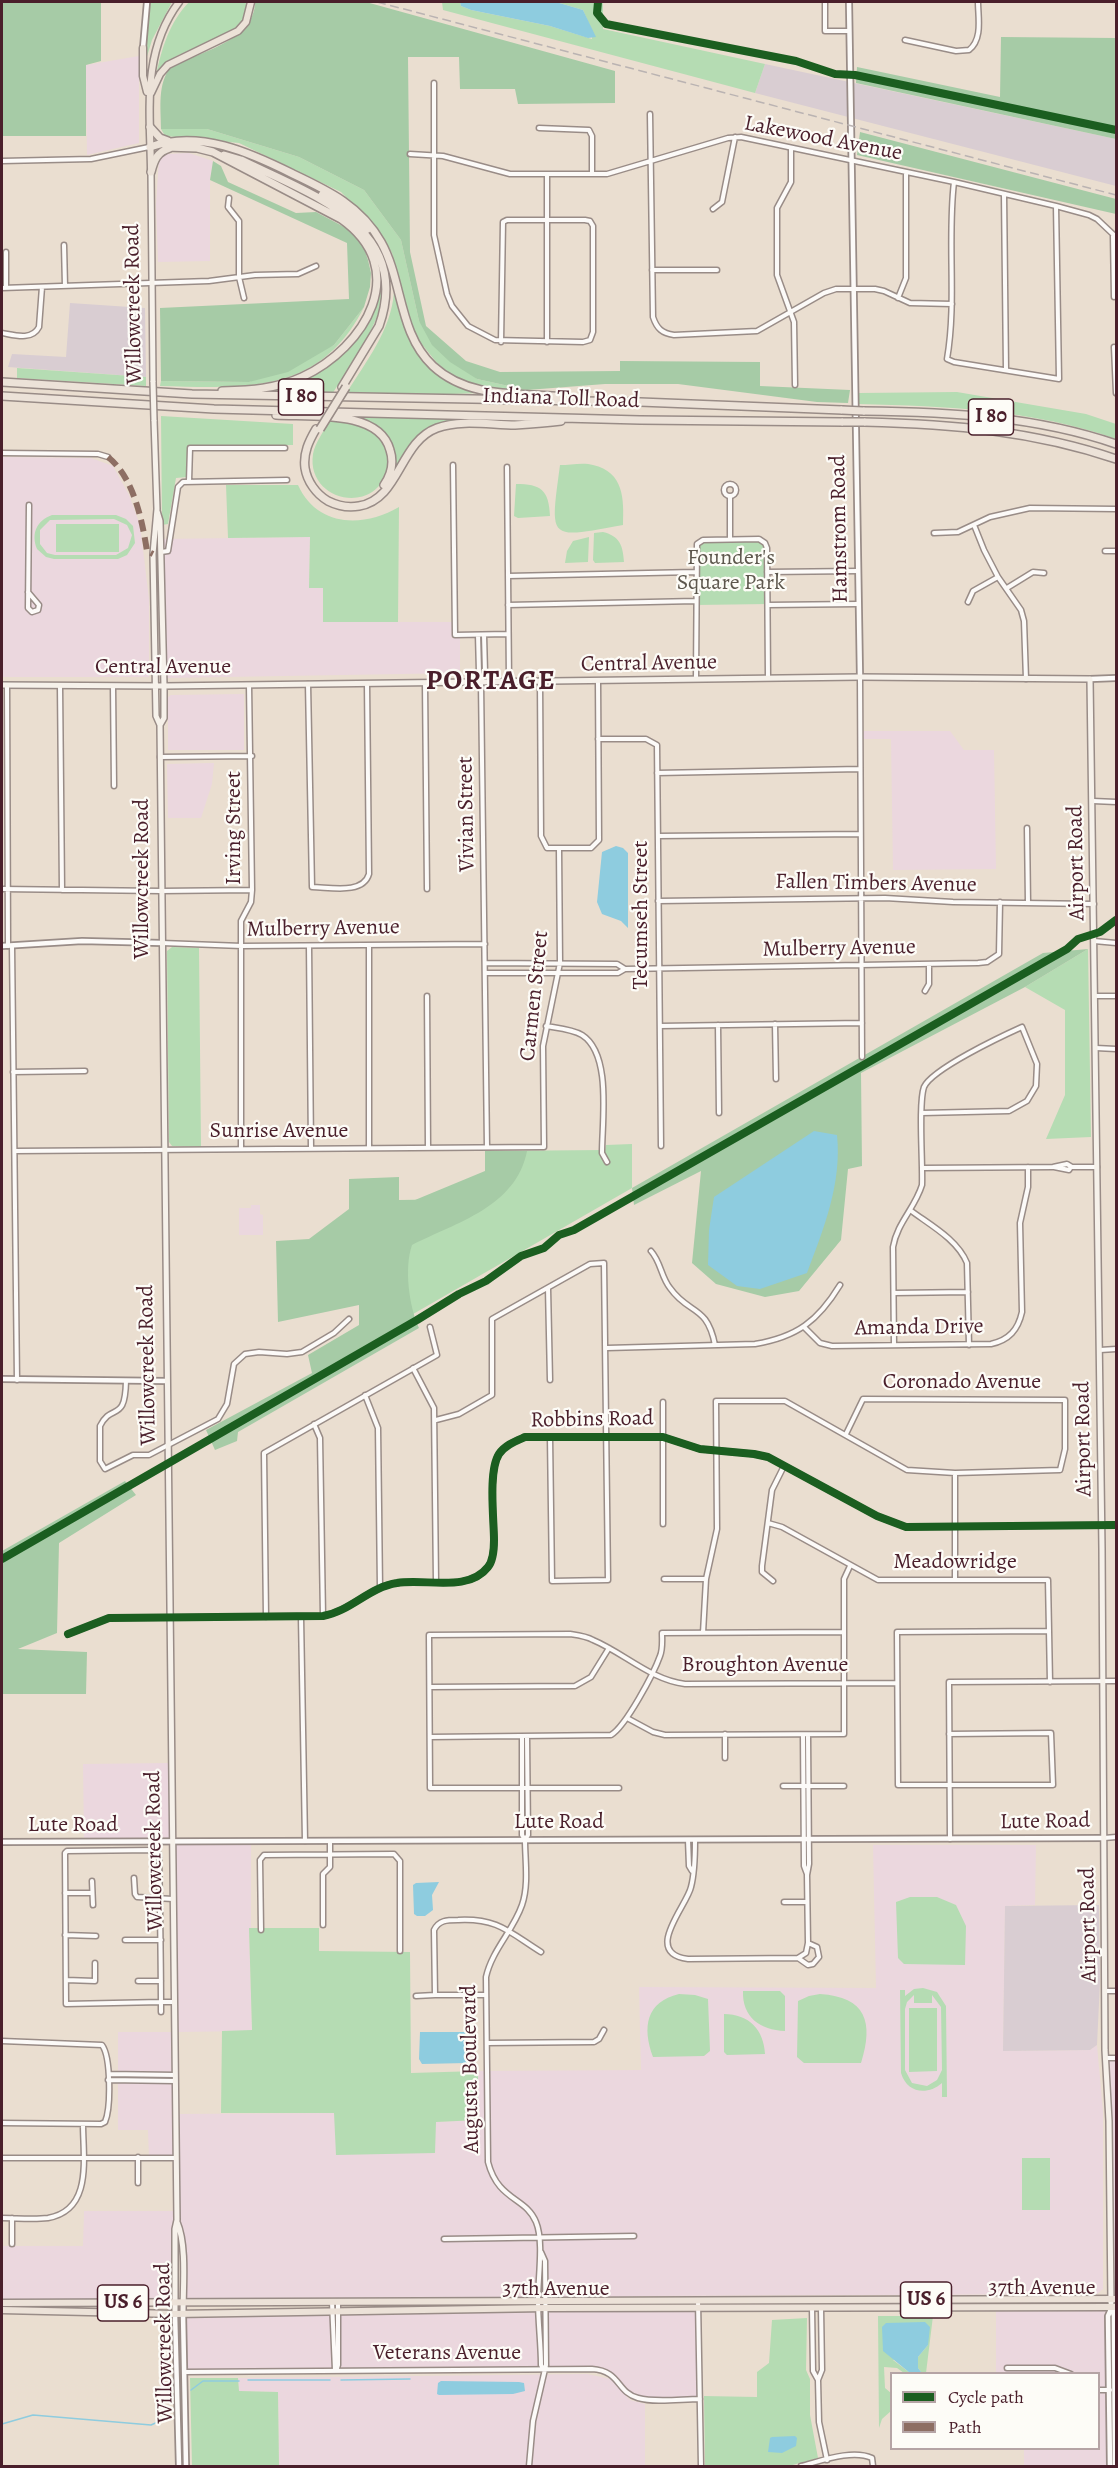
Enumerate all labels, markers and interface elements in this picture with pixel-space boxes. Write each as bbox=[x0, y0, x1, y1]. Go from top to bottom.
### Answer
street label: Lakewood Avenue bbox=[742, 111, 904, 167]
street label: Willowcreek Road bbox=[119, 223, 149, 385]
road number: I 80 bbox=[278, 379, 324, 415]
street label: Indiana Toll Road bbox=[482, 383, 640, 415]
road number: I 80 bbox=[968, 399, 1014, 435]
street label: Hamstrom Road bbox=[826, 455, 854, 603]
park label: Founder's Square Park bbox=[677, 546, 785, 598]
street label: Central Avenue bbox=[581, 650, 717, 678]
street label: Central Avenue bbox=[95, 655, 231, 681]
district label: PORTAGE bbox=[426, 665, 556, 699]
street label: Vivian Street bbox=[453, 756, 481, 872]
street label: Irving Street bbox=[222, 771, 248, 885]
street label: Willowcreek Road bbox=[130, 799, 156, 959]
street label: Airport Road bbox=[1063, 805, 1091, 921]
street label: Tecumseh Street bbox=[629, 841, 655, 989]
street label: Fallen Timbers Avenue bbox=[775, 869, 977, 899]
street label: Mulberry Avenue bbox=[246, 914, 400, 944]
street label: Carmen Street bbox=[515, 929, 555, 1063]
street label: Mulberry Avenue bbox=[762, 934, 916, 964]
street label: Sunrise Avenue bbox=[210, 1119, 348, 1145]
street label: Willowcreek Road bbox=[133, 1284, 163, 1446]
street label: Amanda Drive bbox=[854, 1314, 984, 1342]
street label: Coronado Avenue bbox=[883, 1370, 1041, 1396]
street label: Airport Road bbox=[1070, 1381, 1098, 1497]
street label: Robbins Road bbox=[530, 1406, 654, 1434]
street label: Meadowridge bbox=[893, 1550, 1017, 1576]
street label: Broughton Avenue bbox=[682, 1653, 848, 1679]
street label: Willowcreek Road bbox=[140, 1770, 170, 1932]
street label: Lute Road bbox=[1000, 1808, 1090, 1836]
street label: Lute Road bbox=[514, 1810, 604, 1836]
street label: Lute Road bbox=[28, 1813, 118, 1839]
street label: Airport Road bbox=[1075, 1867, 1103, 1983]
street label: Augusta Boulevard bbox=[456, 1984, 486, 2154]
street label: Willowcreek Road bbox=[150, 2262, 180, 2424]
street label: 37th Avenue bbox=[988, 2276, 1096, 2302]
street label: 37th Avenue bbox=[502, 2277, 610, 2303]
road number: US 6 bbox=[900, 2282, 952, 2318]
road number: US 6 bbox=[98, 2285, 148, 2321]
street label: Veterans Avenue bbox=[373, 2341, 521, 2367]
legend bbox=[890, 2372, 1100, 2450]
text: Cycle path bbox=[948, 2385, 1024, 2409]
text: Path bbox=[948, 2415, 982, 2439]

